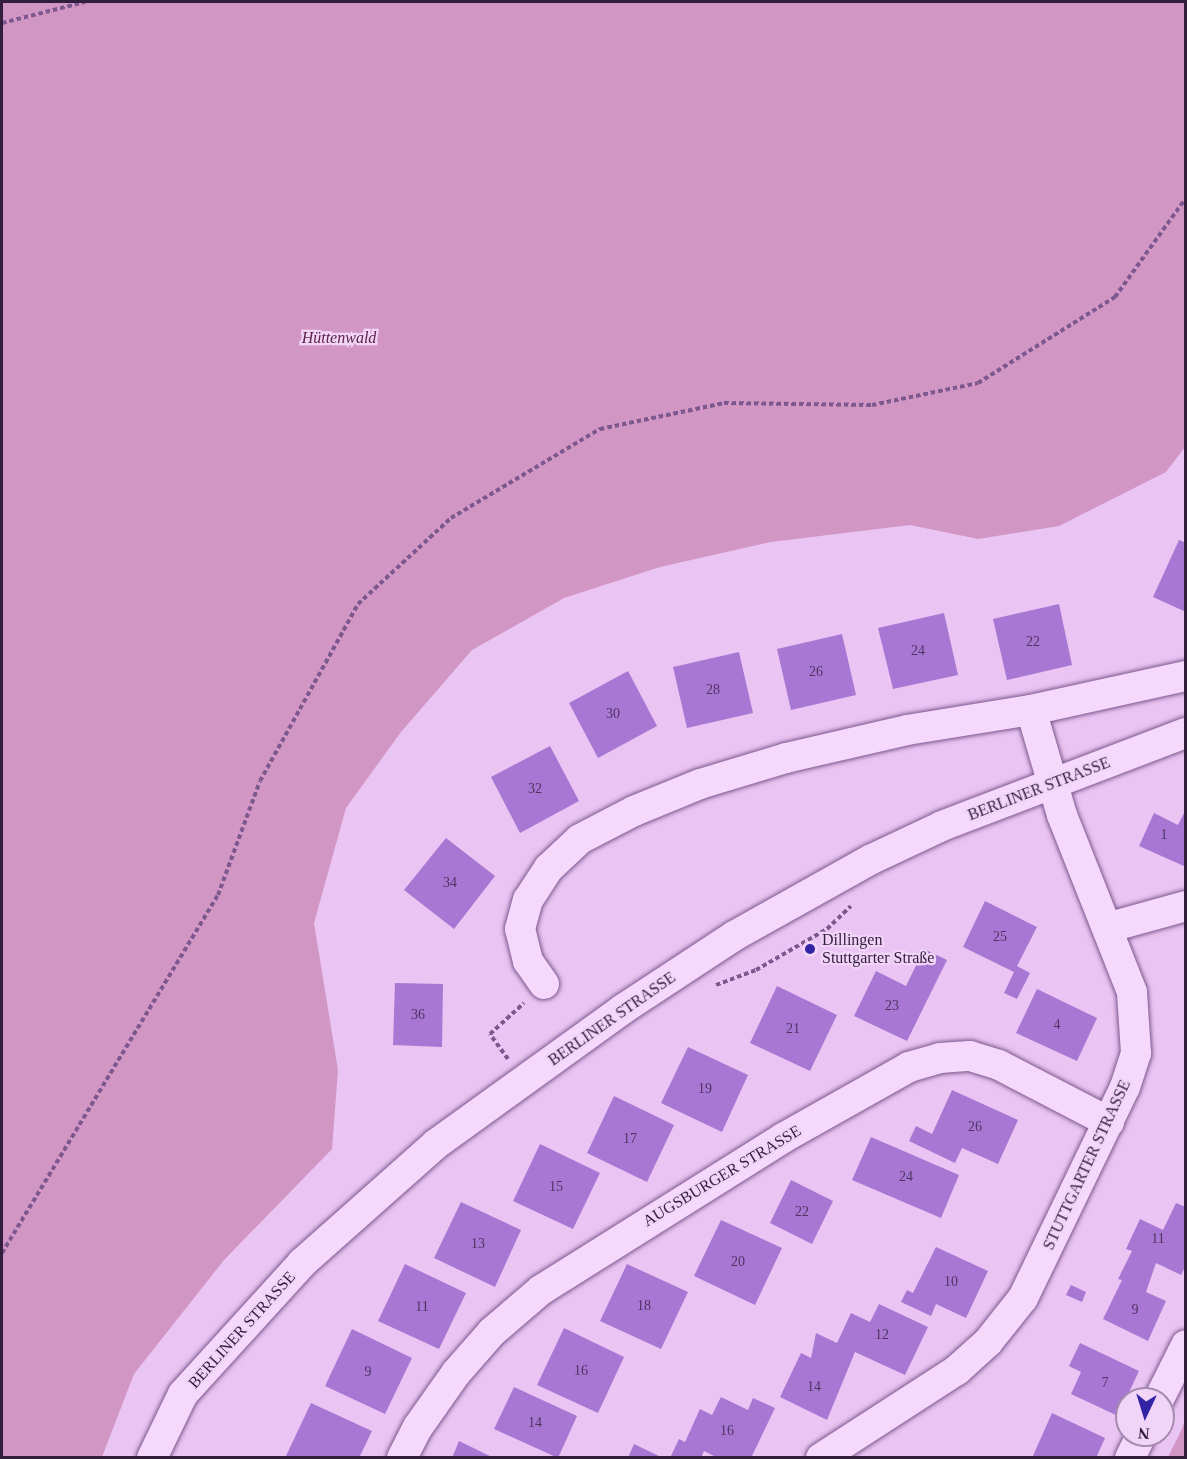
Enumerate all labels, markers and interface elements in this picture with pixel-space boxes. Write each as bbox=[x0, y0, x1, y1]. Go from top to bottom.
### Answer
park label: Hüttenwald bbox=[302, 328, 376, 348]
house number: 22 bbox=[1026, 634, 1040, 650]
house number: 24 bbox=[911, 643, 925, 659]
house number: 26 bbox=[809, 664, 823, 680]
house number: 28 bbox=[706, 682, 720, 698]
house number: 30 bbox=[606, 706, 620, 722]
street label: BERLINER STRASSE bbox=[965, 753, 1113, 825]
house number: 32 bbox=[528, 781, 542, 797]
house number: 1 bbox=[1160, 827, 1168, 843]
house number: 34 bbox=[443, 875, 457, 891]
house number: 25 bbox=[993, 929, 1007, 945]
place label: Dillingen Stuttgarter Straße bbox=[822, 930, 934, 968]
marker: Dillingen Stuttgarter Straße bbox=[803, 942, 817, 956]
street label: BERLINER STRASSE bbox=[545, 968, 679, 1070]
house number: 23 bbox=[885, 998, 899, 1014]
house number: 36 bbox=[411, 1007, 425, 1023]
house number: 4 bbox=[1054, 1017, 1060, 1033]
house number: 21 bbox=[786, 1021, 800, 1037]
street label: STUTTGARTER STRASSE bbox=[1039, 1077, 1135, 1253]
house number: 19 bbox=[698, 1081, 712, 1097]
house number: 26 bbox=[968, 1119, 982, 1135]
street label: AUGSBURGER STRASSE bbox=[640, 1121, 804, 1231]
house number: 17 bbox=[623, 1131, 637, 1147]
house number: 24 bbox=[899, 1169, 913, 1185]
house number: 15 bbox=[549, 1179, 563, 1195]
house number: 22 bbox=[795, 1204, 809, 1220]
house number: 11 bbox=[1151, 1231, 1165, 1247]
house number: 13 bbox=[471, 1236, 485, 1252]
house number: 20 bbox=[731, 1254, 745, 1270]
street label: BERLINER STRASSE bbox=[184, 1268, 300, 1392]
house number: 10 bbox=[944, 1274, 958, 1290]
house number: 18 bbox=[637, 1298, 651, 1314]
house number: 11 bbox=[415, 1299, 429, 1315]
house number: 9 bbox=[1132, 1302, 1138, 1318]
house number: 12 bbox=[875, 1327, 889, 1343]
house number: 16 bbox=[574, 1363, 588, 1379]
house number: 9 bbox=[364, 1364, 372, 1380]
house number: 7 bbox=[1102, 1375, 1108, 1391]
house number: 14 bbox=[807, 1379, 821, 1395]
north arrow bbox=[1115, 1387, 1175, 1447]
house number: 14 bbox=[528, 1415, 542, 1431]
house number: 16 bbox=[720, 1423, 734, 1439]
text: N bbox=[1137, 1425, 1150, 1442]

